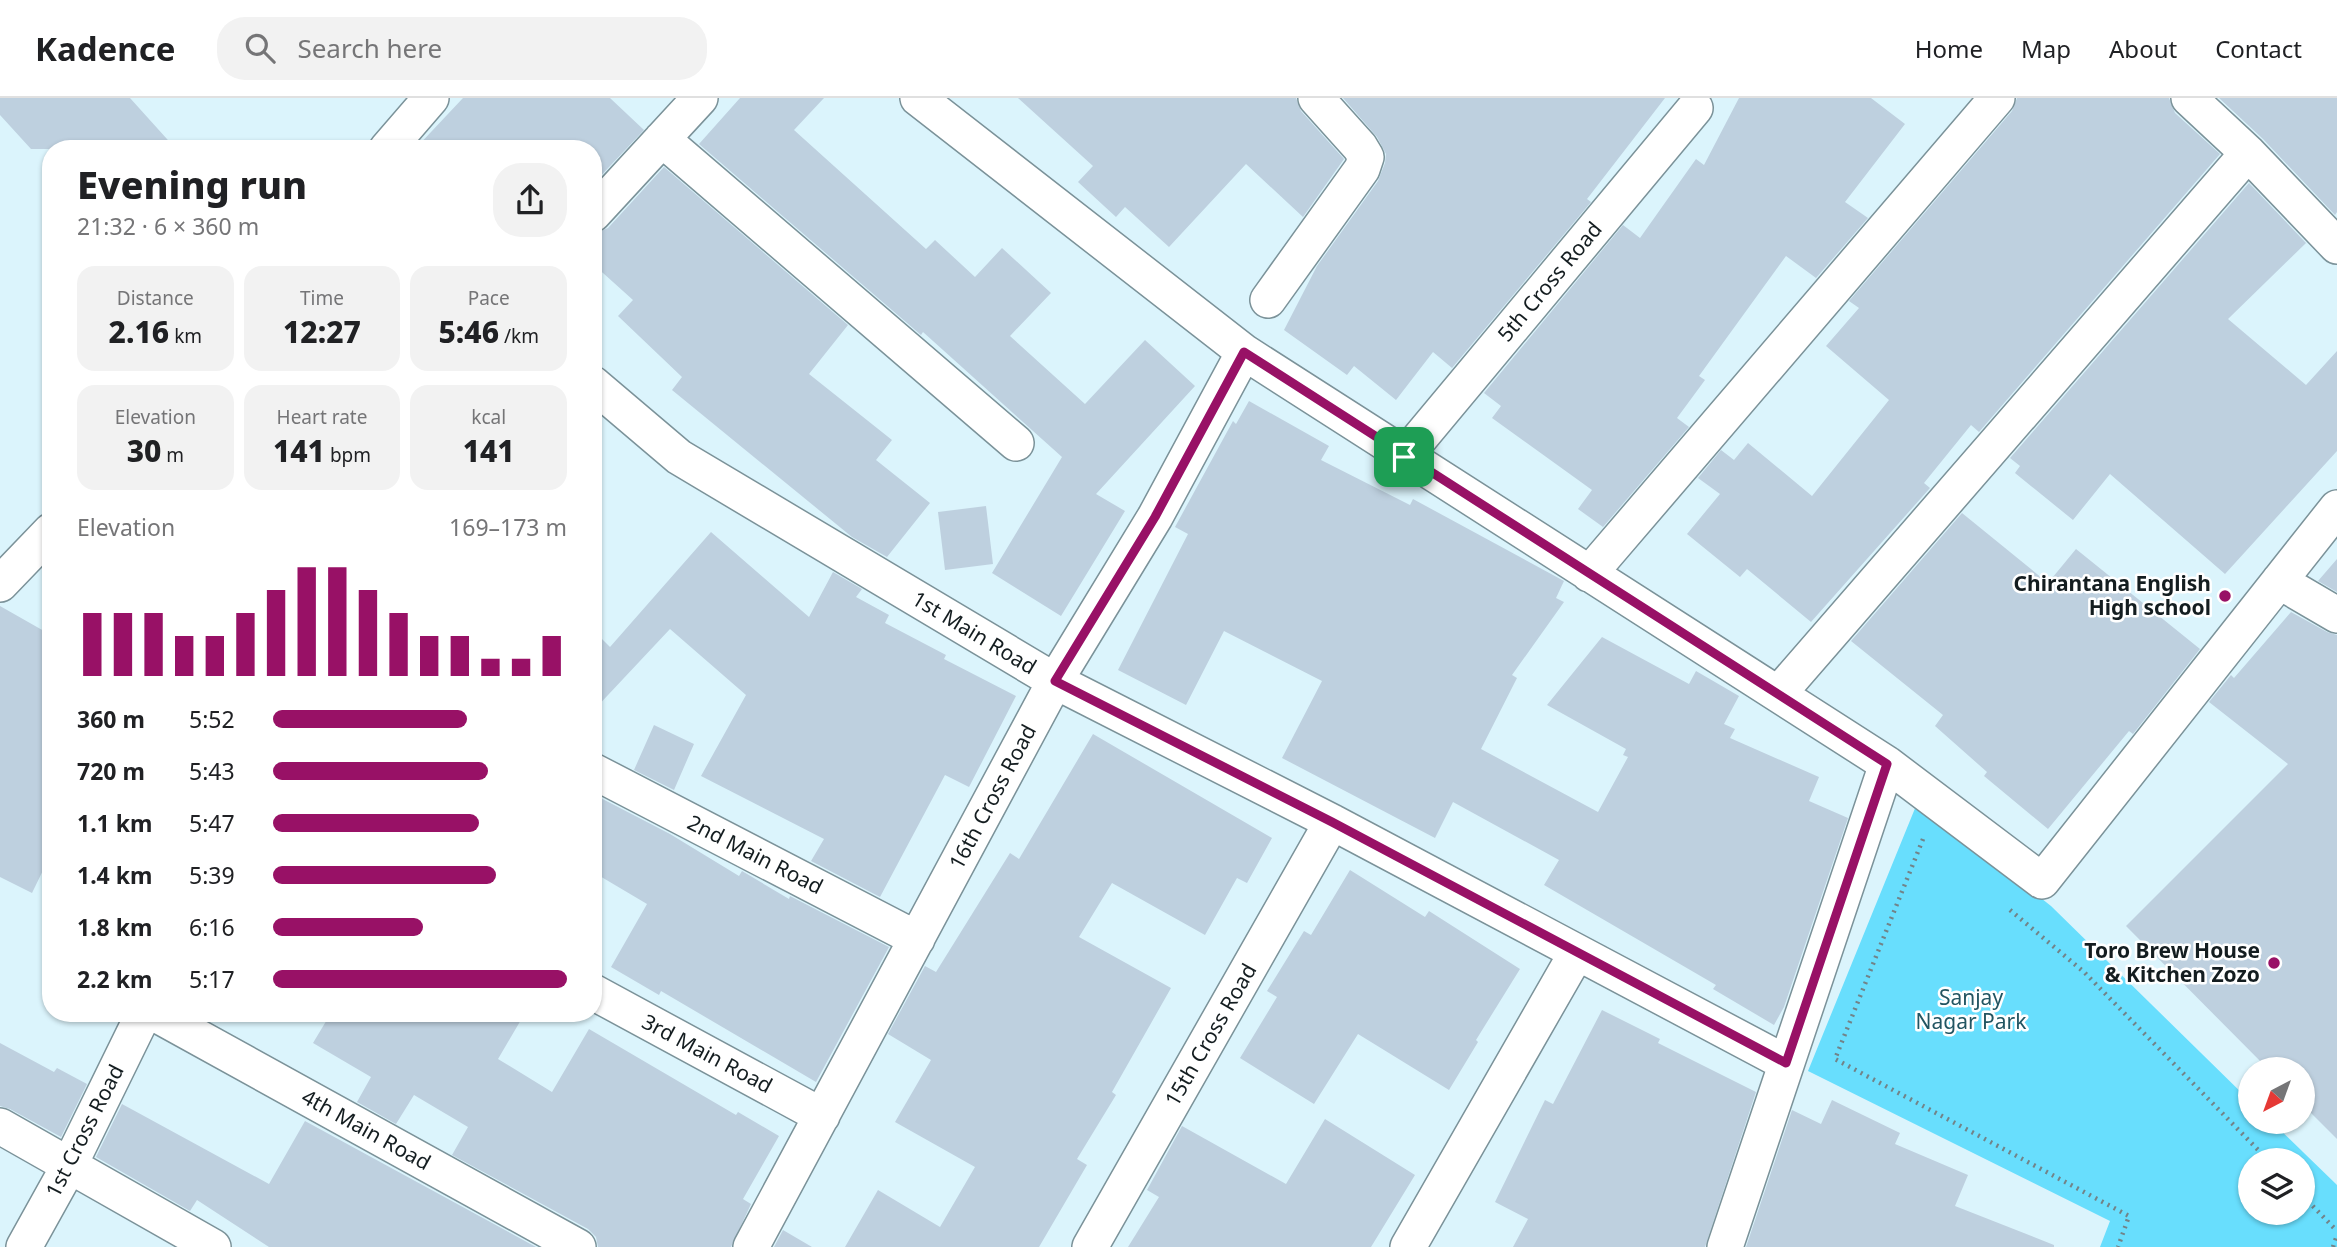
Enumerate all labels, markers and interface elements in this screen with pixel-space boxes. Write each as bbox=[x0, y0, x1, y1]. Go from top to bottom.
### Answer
search box bbox=[217, 17, 707, 80]
text: Kadence bbox=[35, 26, 175, 71]
icon: search bbox=[241, 29, 279, 67]
text: Search here bbox=[297, 30, 442, 66]
text: Home bbox=[1915, 32, 1983, 65]
text: Map bbox=[2021, 32, 2071, 65]
text: About bbox=[2109, 32, 2177, 65]
text: Contact bbox=[2215, 32, 2302, 65]
text: Evening run bbox=[77, 158, 307, 210]
button: share bbox=[493, 163, 567, 237]
text: 21:32 · 6 × 360 m bbox=[77, 210, 259, 242]
street label: 5th Cross Road bbox=[1491, 216, 1608, 347]
text: Distance bbox=[117, 285, 194, 311]
text: Time bbox=[300, 285, 344, 311]
text: Pace bbox=[468, 285, 510, 311]
text: 2.16 bbox=[109, 311, 169, 352]
text: 12:27 bbox=[283, 311, 361, 352]
text: 5:46 bbox=[438, 311, 499, 352]
text: km bbox=[169, 323, 202, 349]
text: /km bbox=[499, 323, 539, 349]
text: Elevation bbox=[115, 404, 196, 430]
text: Heart rate bbox=[277, 404, 367, 430]
text: kcal bbox=[471, 404, 506, 430]
pin bbox=[1374, 427, 1434, 487]
text: 30 bbox=[127, 430, 161, 471]
text: 141 bbox=[273, 430, 325, 471]
text: 141 bbox=[463, 430, 515, 471]
icon: arrive bbox=[1385, 438, 1423, 476]
text: m bbox=[161, 442, 184, 468]
text: bpm bbox=[325, 442, 371, 468]
text: Elevation bbox=[77, 511, 175, 543]
text: 169–173 m bbox=[449, 511, 567, 543]
place label: Chirantana English High school bbox=[2014, 569, 2211, 621]
street label: 1st Main Road bbox=[907, 584, 1042, 680]
marker: Chirantana English High school bbox=[2217, 588, 2233, 604]
text: 360 m bbox=[77, 703, 145, 735]
text: 5:52 bbox=[189, 703, 235, 735]
street label: 16th Cross Road bbox=[942, 719, 1042, 874]
text: 720 m bbox=[77, 755, 145, 787]
text: 5:43 bbox=[189, 755, 235, 787]
text: 1.1 km bbox=[77, 807, 152, 839]
text: 5:47 bbox=[189, 807, 235, 839]
street label: 2nd Main Road bbox=[683, 808, 828, 900]
text: 1.4 km bbox=[77, 859, 152, 891]
text: 5:39 bbox=[189, 859, 235, 891]
text: 1.8 km bbox=[77, 911, 152, 943]
text: 6:16 bbox=[189, 911, 235, 943]
place label: Toro Brew House & Kitchen Zozo bbox=[2084, 936, 2260, 988]
marker: Toro Brew House & Kitchen Zozo bbox=[2266, 955, 2282, 971]
street label: 15th Cross Road bbox=[1158, 958, 1262, 1111]
text: 2.2 km bbox=[77, 963, 152, 995]
text: 5:17 bbox=[189, 963, 235, 995]
park label: Sanjay Nagar Park bbox=[1916, 983, 2027, 1035]
street label: 3rd Main Road bbox=[637, 1007, 778, 1099]
north arrow bbox=[2238, 1057, 2315, 1134]
map controls bbox=[2238, 1057, 2315, 1225]
street label: 1st Cross Road bbox=[39, 1059, 130, 1202]
street label: 4th Main Road bbox=[297, 1082, 436, 1176]
button: layers bbox=[2238, 1148, 2315, 1225]

